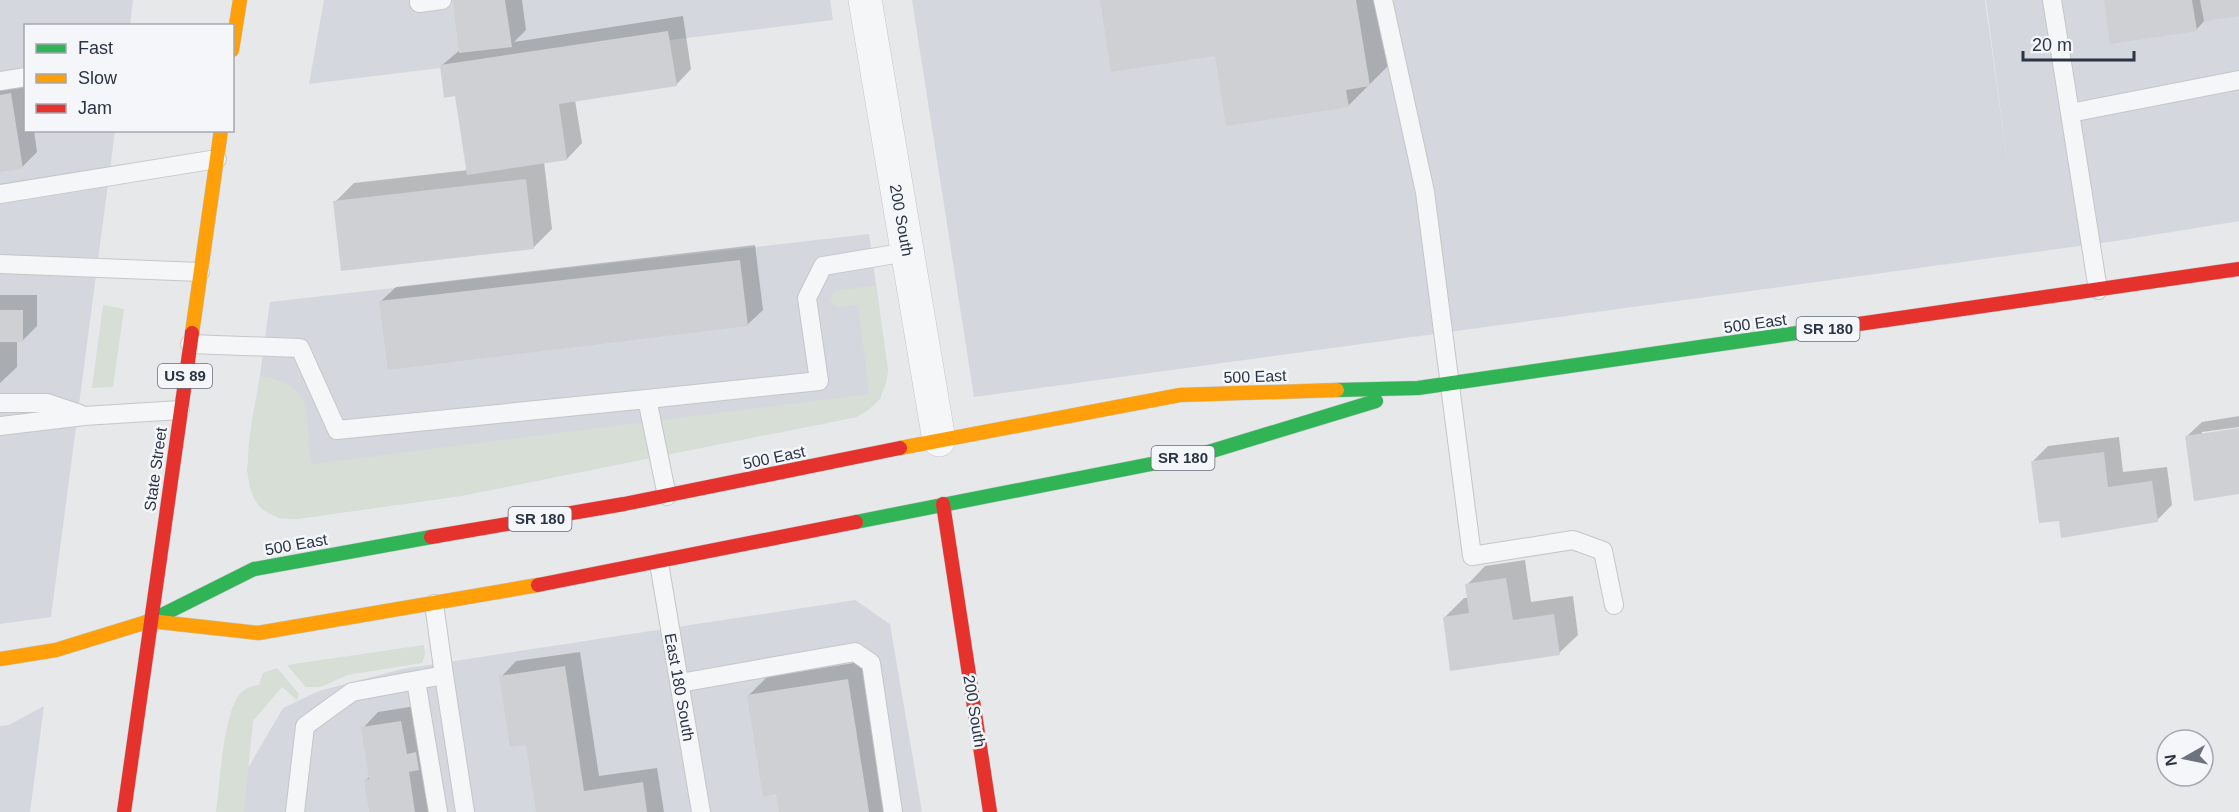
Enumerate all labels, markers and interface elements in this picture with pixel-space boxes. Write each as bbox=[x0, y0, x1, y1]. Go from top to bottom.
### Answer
legend bbox=[24, 24, 234, 132]
scale bar bbox=[2023, 24, 2134, 62]
text: 20 m bbox=[2032, 35, 2072, 55]
text: Fast bbox=[78, 38, 113, 58]
text: Slow bbox=[78, 68, 118, 88]
text: Jam bbox=[78, 98, 112, 118]
street label: 200 South bbox=[887, 183, 916, 257]
street label: 500 East bbox=[1723, 311, 1788, 336]
road number: SR 180 bbox=[1796, 317, 1860, 341]
road number: US 89 bbox=[158, 364, 212, 388]
street label: 500 East bbox=[1223, 367, 1287, 386]
street label: State Street bbox=[141, 426, 170, 512]
street label: 500 East bbox=[741, 442, 807, 472]
road number: SR 180 bbox=[1152, 446, 1214, 470]
road number: SR 180 bbox=[508, 507, 572, 531]
street label: 500 East bbox=[264, 531, 329, 558]
street label: East 180 South bbox=[662, 632, 697, 742]
street label: 200 South bbox=[960, 674, 989, 748]
north arrow bbox=[2155, 728, 2215, 788]
text: N bbox=[2161, 753, 2180, 767]

